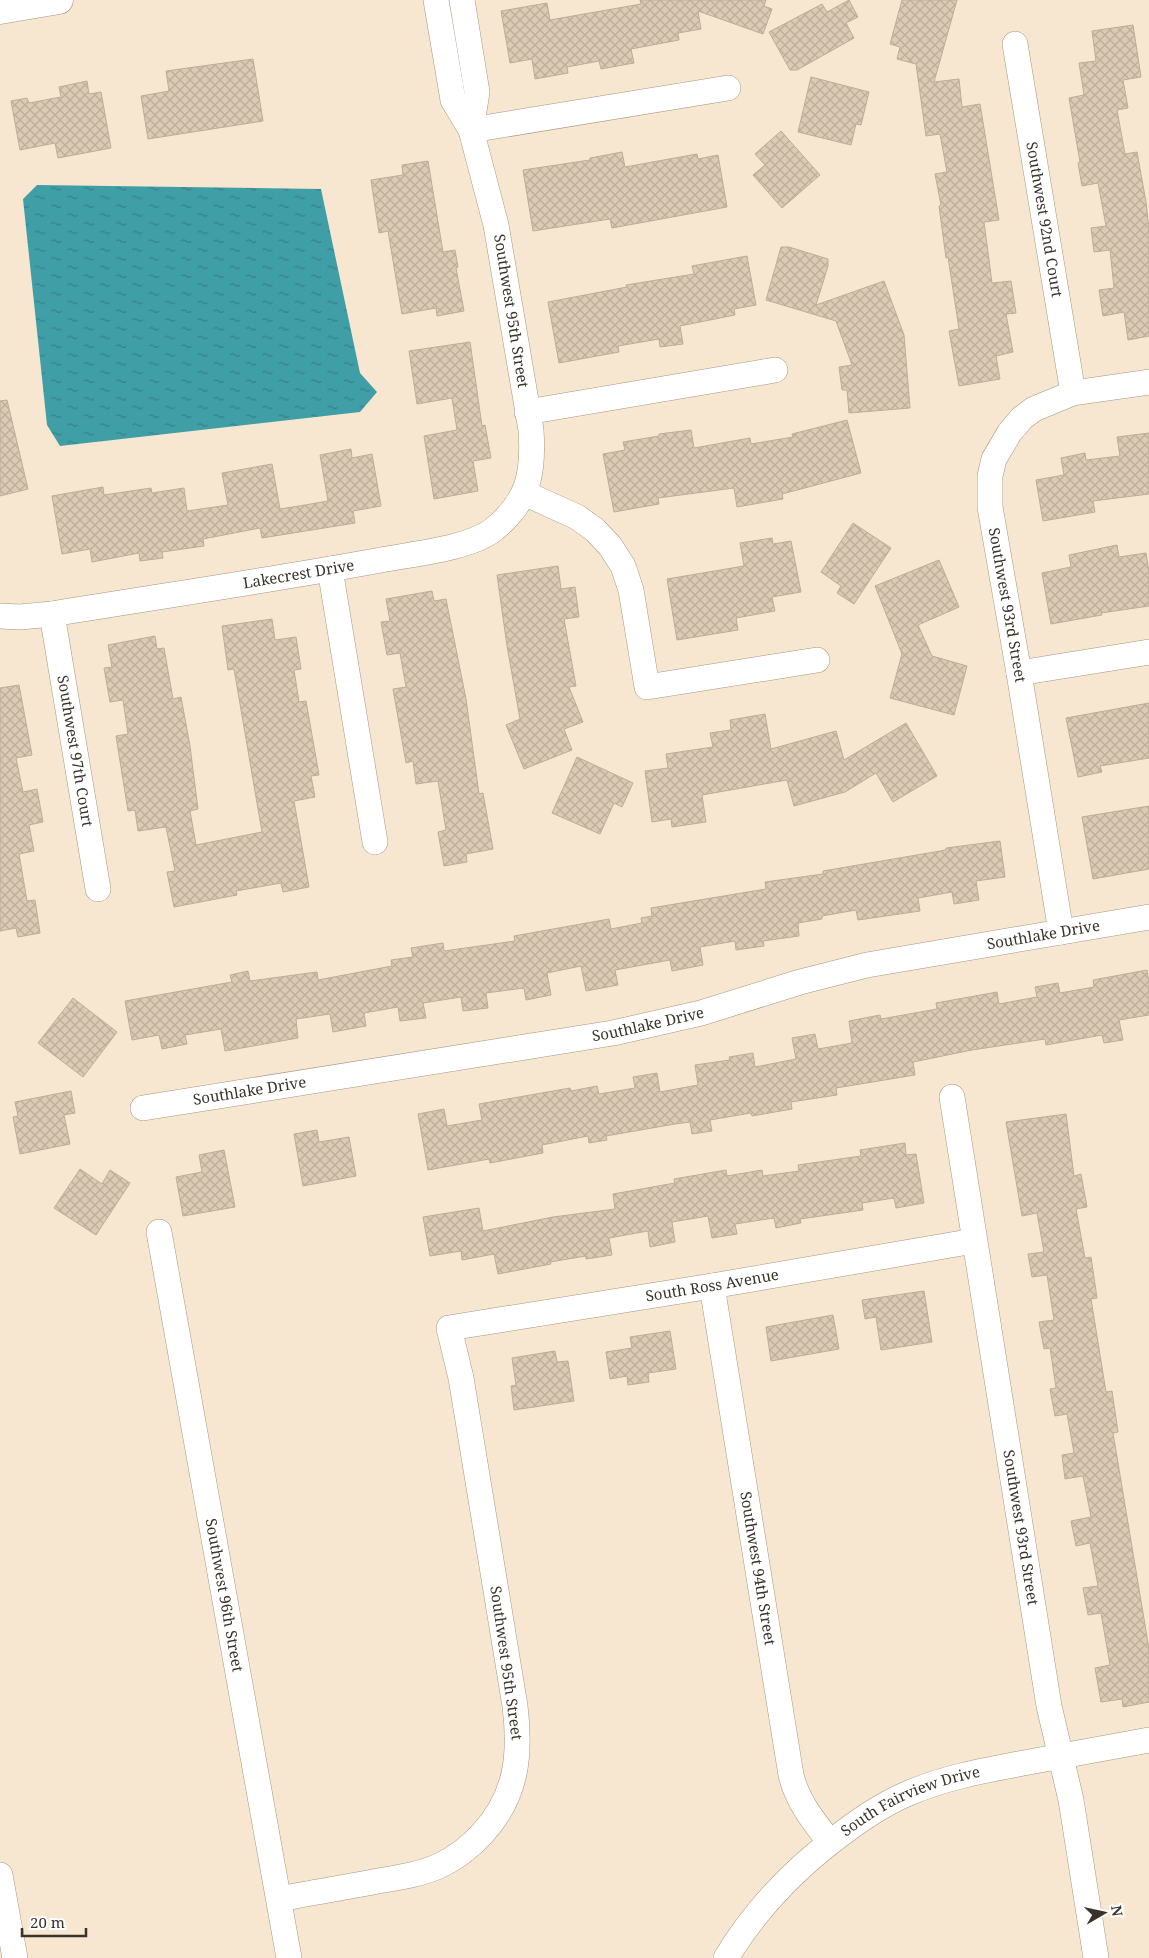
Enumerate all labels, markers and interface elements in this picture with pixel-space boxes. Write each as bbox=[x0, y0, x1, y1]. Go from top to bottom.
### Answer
street label: Southwest 92nd Court bbox=[1022, 140, 1068, 299]
street label: Southwest 95th Street bbox=[490, 233, 534, 389]
street label: Southwest 93rd Street bbox=[985, 526, 1031, 684]
street label: Lakecrest Drive bbox=[242, 554, 356, 592]
street label: Southwest 97th Court bbox=[53, 674, 98, 828]
street label: Southlake Drive bbox=[985, 915, 1101, 953]
street label: Southlake Drive bbox=[590, 1002, 706, 1045]
street label: Southlake Drive bbox=[192, 1071, 307, 1109]
street label: South Ross Avenue bbox=[644, 1264, 780, 1305]
street label: Southwest 93rd Street bbox=[999, 1448, 1044, 1606]
street label: Southwest 94th Street bbox=[736, 1490, 781, 1647]
street label: Southwest 96th Street bbox=[201, 1517, 249, 1673]
street label: Southwest 95th Street bbox=[486, 1585, 528, 1741]
street label: South Fairview Drive bbox=[836, 1761, 982, 1840]
north arrow bbox=[1079, 1888, 1129, 1938]
text: N bbox=[1107, 1904, 1128, 1918]
scale bar bbox=[22, 1906, 86, 1938]
text: 20 m bbox=[30, 1912, 65, 1932]

